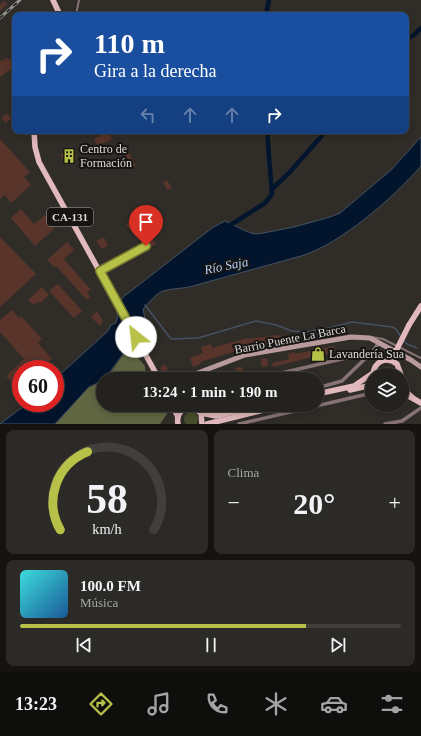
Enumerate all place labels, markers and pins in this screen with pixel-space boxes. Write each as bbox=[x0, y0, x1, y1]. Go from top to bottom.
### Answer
place label: Centro de Formación bbox=[80, 142, 132, 170]
building icon: Centro de Formación bbox=[61, 148, 77, 164]
pin bbox=[129, 205, 163, 246]
shop icon: Lavandería Sua bbox=[310, 346, 326, 362]
place label: Lavandería Sua bbox=[329, 347, 405, 361]

